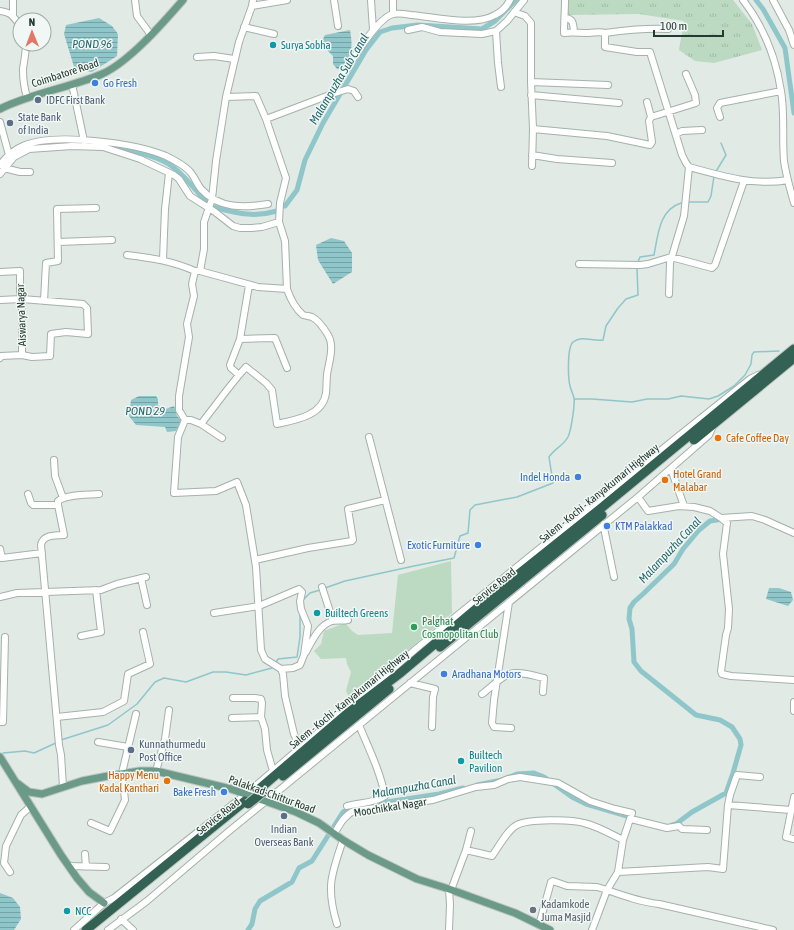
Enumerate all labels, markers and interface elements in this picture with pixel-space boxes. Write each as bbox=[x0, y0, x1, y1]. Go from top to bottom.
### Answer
north arrow bbox=[12, 12, 52, 52]
scale bar bbox=[654, 12, 723, 38]
text: N bbox=[28, 16, 35, 28]
text: 100 m bbox=[660, 19, 687, 33]
water label: Malampuzha Sub Canal bbox=[306, 31, 372, 127]
water label: POND 96 bbox=[72, 37, 112, 51]
place label: Surya Sobha bbox=[281, 39, 331, 51]
marker: Surya Sobha bbox=[268, 40, 278, 50]
street label: Coimbatore Road bbox=[30, 56, 100, 90]
place label: Go Fresh bbox=[103, 77, 137, 89]
marker: Go Fresh bbox=[90, 78, 100, 88]
place label: IDFC First Bank bbox=[46, 94, 105, 106]
marker: IDFC First Bank bbox=[33, 95, 43, 105]
place label: State Bank of India bbox=[18, 111, 61, 136]
marker: State Bank of India bbox=[5, 118, 15, 128]
street label: Aiswarya Nagar bbox=[14, 283, 28, 346]
water label: POND 29 bbox=[125, 404, 165, 418]
place label: Cafe Coffee Day bbox=[726, 432, 789, 444]
marker: Cafe Coffee Day bbox=[713, 433, 723, 443]
street label: Salem - Kochi - Kanyakumari Highway bbox=[537, 441, 661, 545]
place label: Hotel Grand Malabar bbox=[673, 468, 722, 493]
place label: Indel Honda bbox=[520, 471, 570, 483]
marker: Indel Honda bbox=[573, 472, 583, 482]
marker: Hotel Grand Malabar bbox=[660, 475, 670, 485]
water label: Malampuzha Canal bbox=[636, 514, 704, 586]
place label: KTM Palakkad bbox=[615, 520, 672, 532]
marker: KTM Palakkad bbox=[602, 521, 612, 531]
place label: Exotic Furniture bbox=[407, 539, 470, 551]
marker: Exotic Furniture bbox=[473, 540, 483, 550]
street label: Service Road bbox=[470, 565, 518, 607]
place label: Builtech Greens bbox=[325, 607, 388, 619]
marker: Builtech Greens bbox=[312, 608, 322, 618]
place label: Palghat Cosmopolitan Club bbox=[422, 615, 498, 640]
marker: Palghat Cosmopolitan Club bbox=[409, 622, 419, 632]
street label: Salem - Kochi - Kanyakumari Highway bbox=[287, 647, 411, 751]
place label: Aradhana Motors bbox=[452, 668, 521, 680]
marker: Aradhana Motors bbox=[439, 669, 449, 679]
place label: Kunnathurmedu Post Office bbox=[139, 738, 206, 763]
marker: Kunnathurmedu Post Office bbox=[126, 745, 136, 755]
place label: Builtech Pavilion bbox=[469, 749, 502, 774]
marker: Builtech Pavilion bbox=[456, 756, 466, 766]
place label: Happy Menu Kadal Kanthari bbox=[99, 769, 159, 794]
street label: Palakkad-Chittur Road bbox=[227, 773, 317, 815]
water label: Malampuzha Canal bbox=[371, 773, 457, 801]
marker: Happy Menu Kadal Kanthari bbox=[162, 776, 172, 786]
place label: Bake Fresh bbox=[173, 786, 216, 798]
marker: Bake Fresh bbox=[219, 787, 229, 797]
street label: Service Road bbox=[194, 795, 242, 837]
street label: Moochikkal Nagar bbox=[353, 795, 428, 819]
marker: Indian Overseas Bank bbox=[279, 811, 289, 821]
place label: Indian Overseas Bank bbox=[255, 823, 314, 848]
place label: Kadamkode Juma Masjid bbox=[541, 898, 591, 923]
place label: NCC bbox=[75, 905, 91, 917]
marker: Kadamkode Juma Masjid bbox=[528, 905, 538, 915]
marker: NCC bbox=[62, 906, 72, 916]

